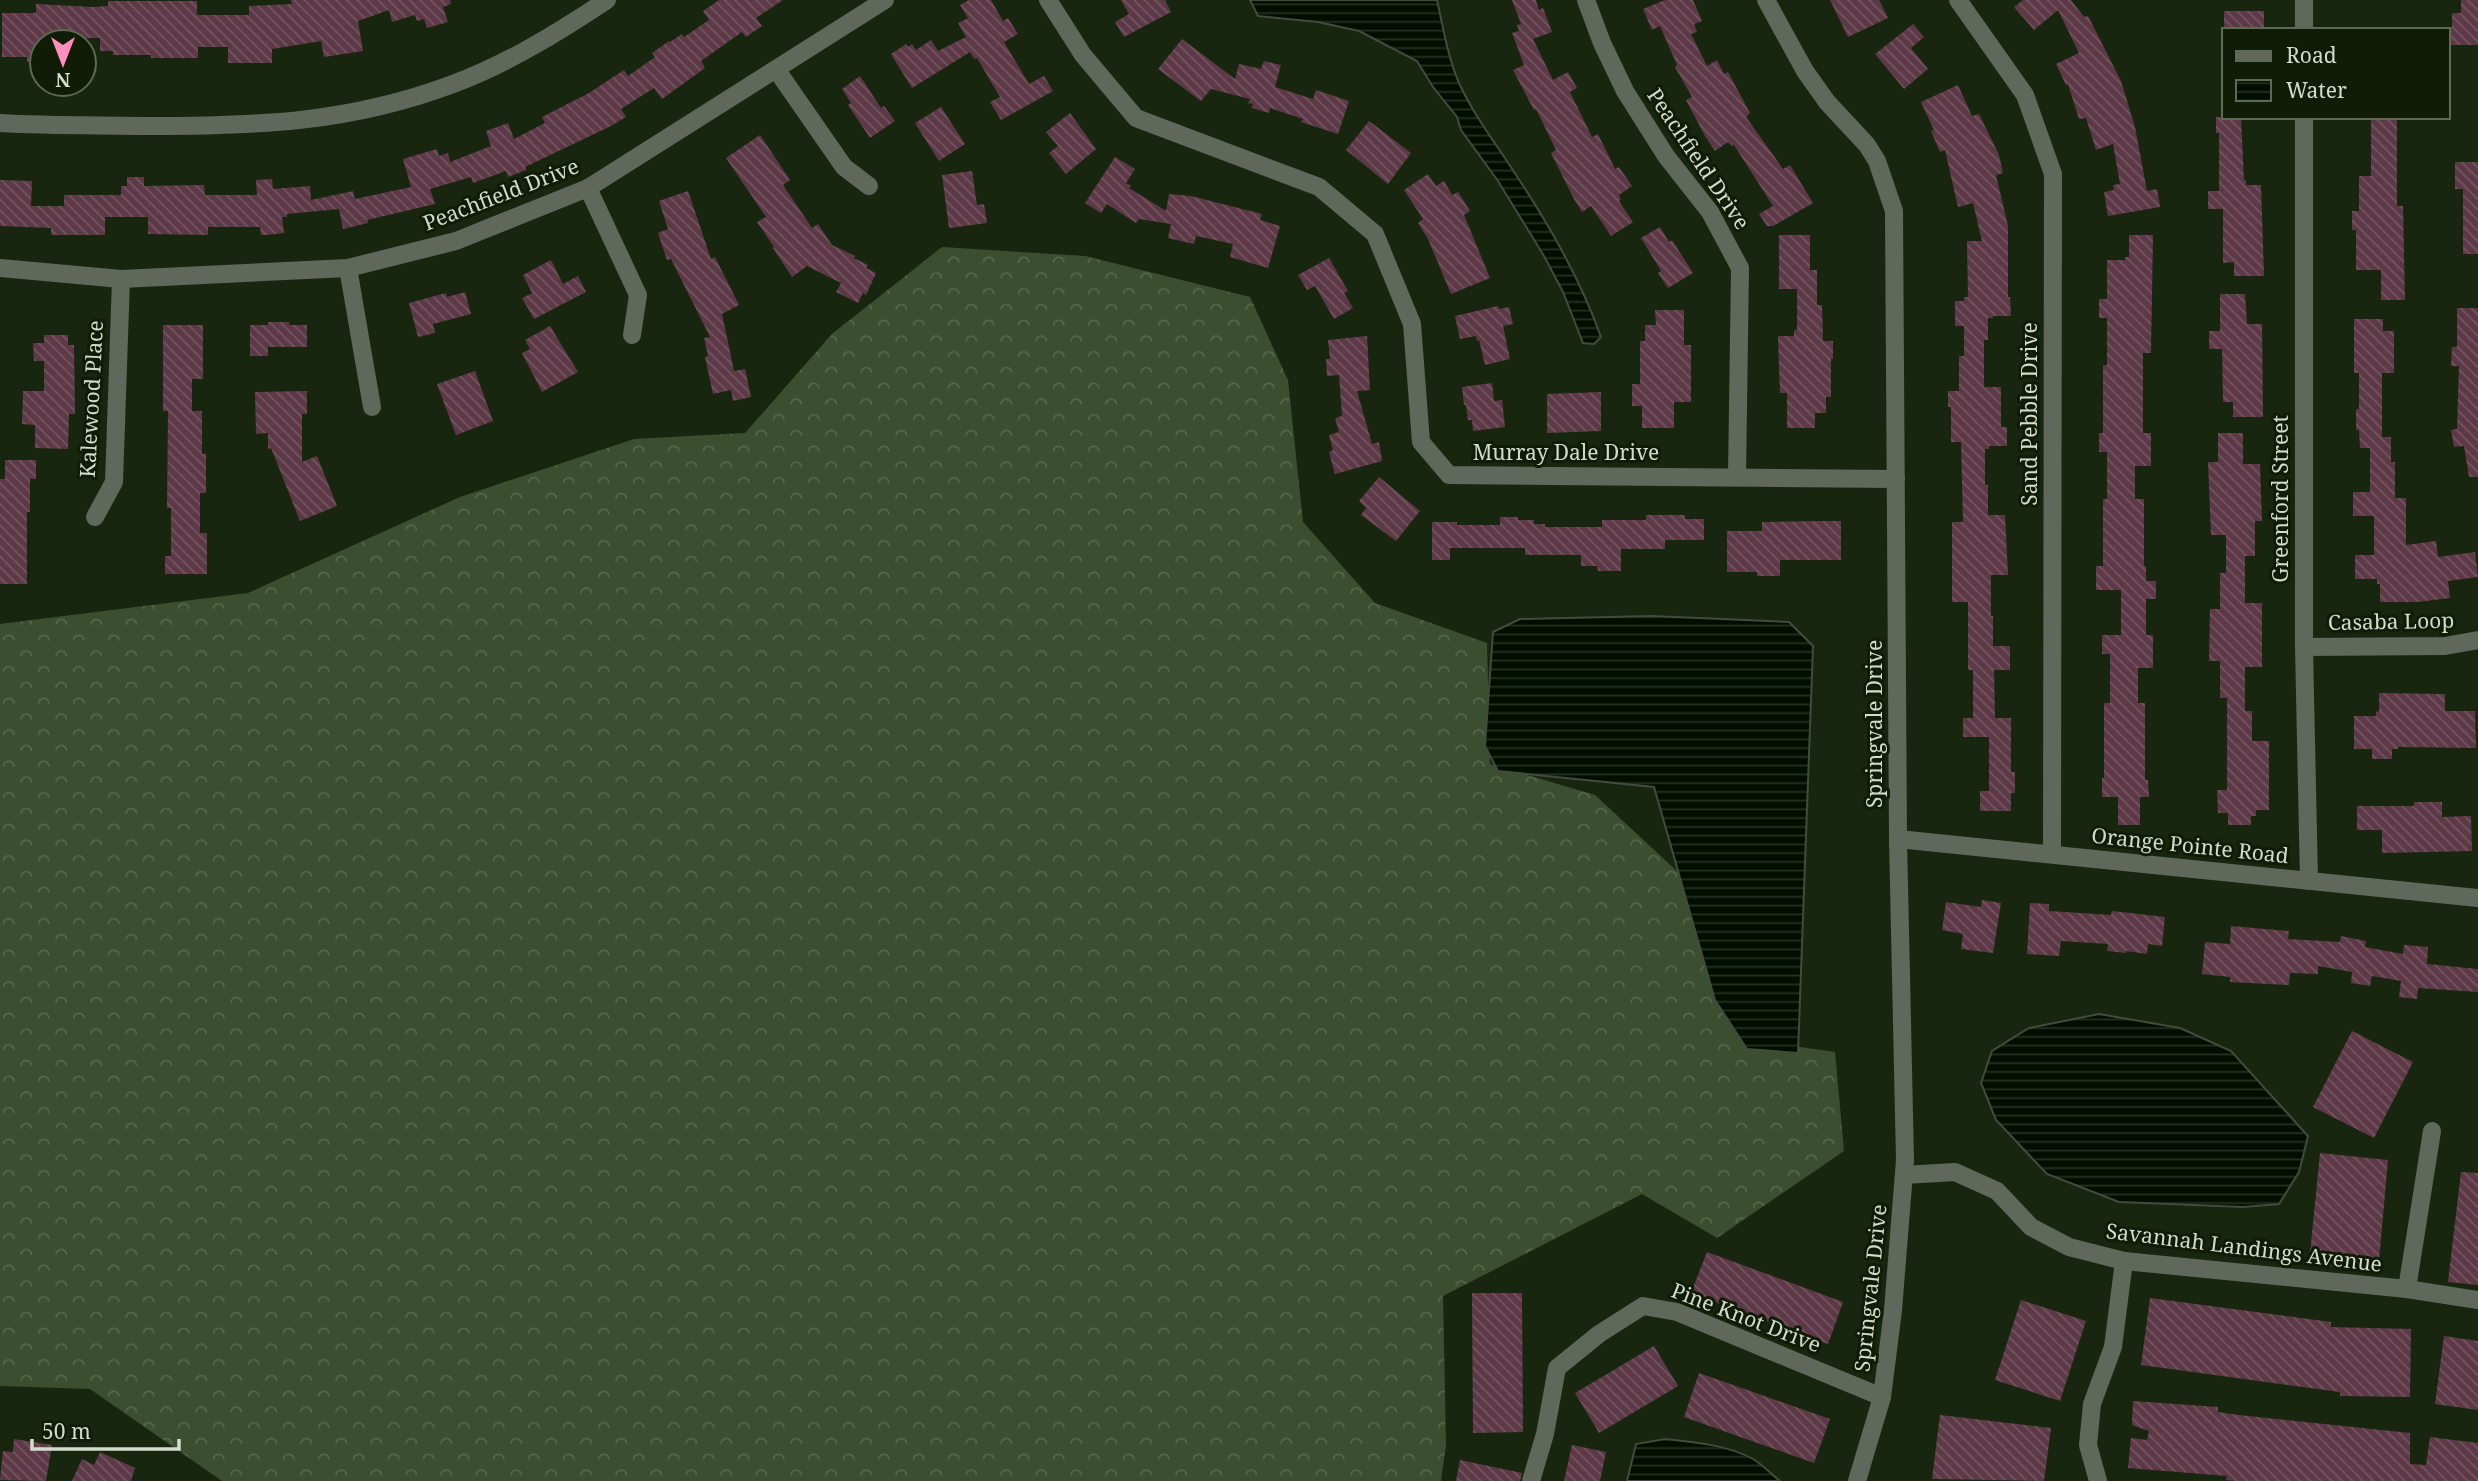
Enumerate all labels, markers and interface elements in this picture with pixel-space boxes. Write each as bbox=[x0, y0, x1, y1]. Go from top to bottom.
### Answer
north arrow bbox=[28, 28, 98, 98]
legend bbox=[2222, 28, 2450, 119]
text: Road bbox=[2286, 41, 2337, 69]
text: N bbox=[55, 67, 70, 93]
text: Water bbox=[2286, 76, 2347, 104]
street label: Peachfield Drive bbox=[1641, 82, 1756, 235]
street label: Peachfield Drive bbox=[419, 151, 583, 237]
street label: Kalewood Place bbox=[73, 320, 109, 478]
street label: Sand Pebble Drive bbox=[2015, 322, 2043, 506]
street label: Greenford Street bbox=[2266, 415, 2294, 583]
street label: Murray Dale Drive bbox=[1473, 438, 1659, 466]
street label: Casaba Loop bbox=[2328, 606, 2454, 636]
street label: Springvale Drive bbox=[1860, 640, 1888, 808]
street label: Orange Pointe Road bbox=[2090, 821, 2290, 869]
street label: Springvale Drive bbox=[1847, 1203, 1893, 1373]
street label: Savannah Landings Avenue bbox=[2105, 1216, 2384, 1278]
street label: Pine Knot Drive bbox=[1668, 1276, 1825, 1358]
scale bar bbox=[32, 1408, 178, 1452]
text: 50 m bbox=[42, 1417, 91, 1445]

